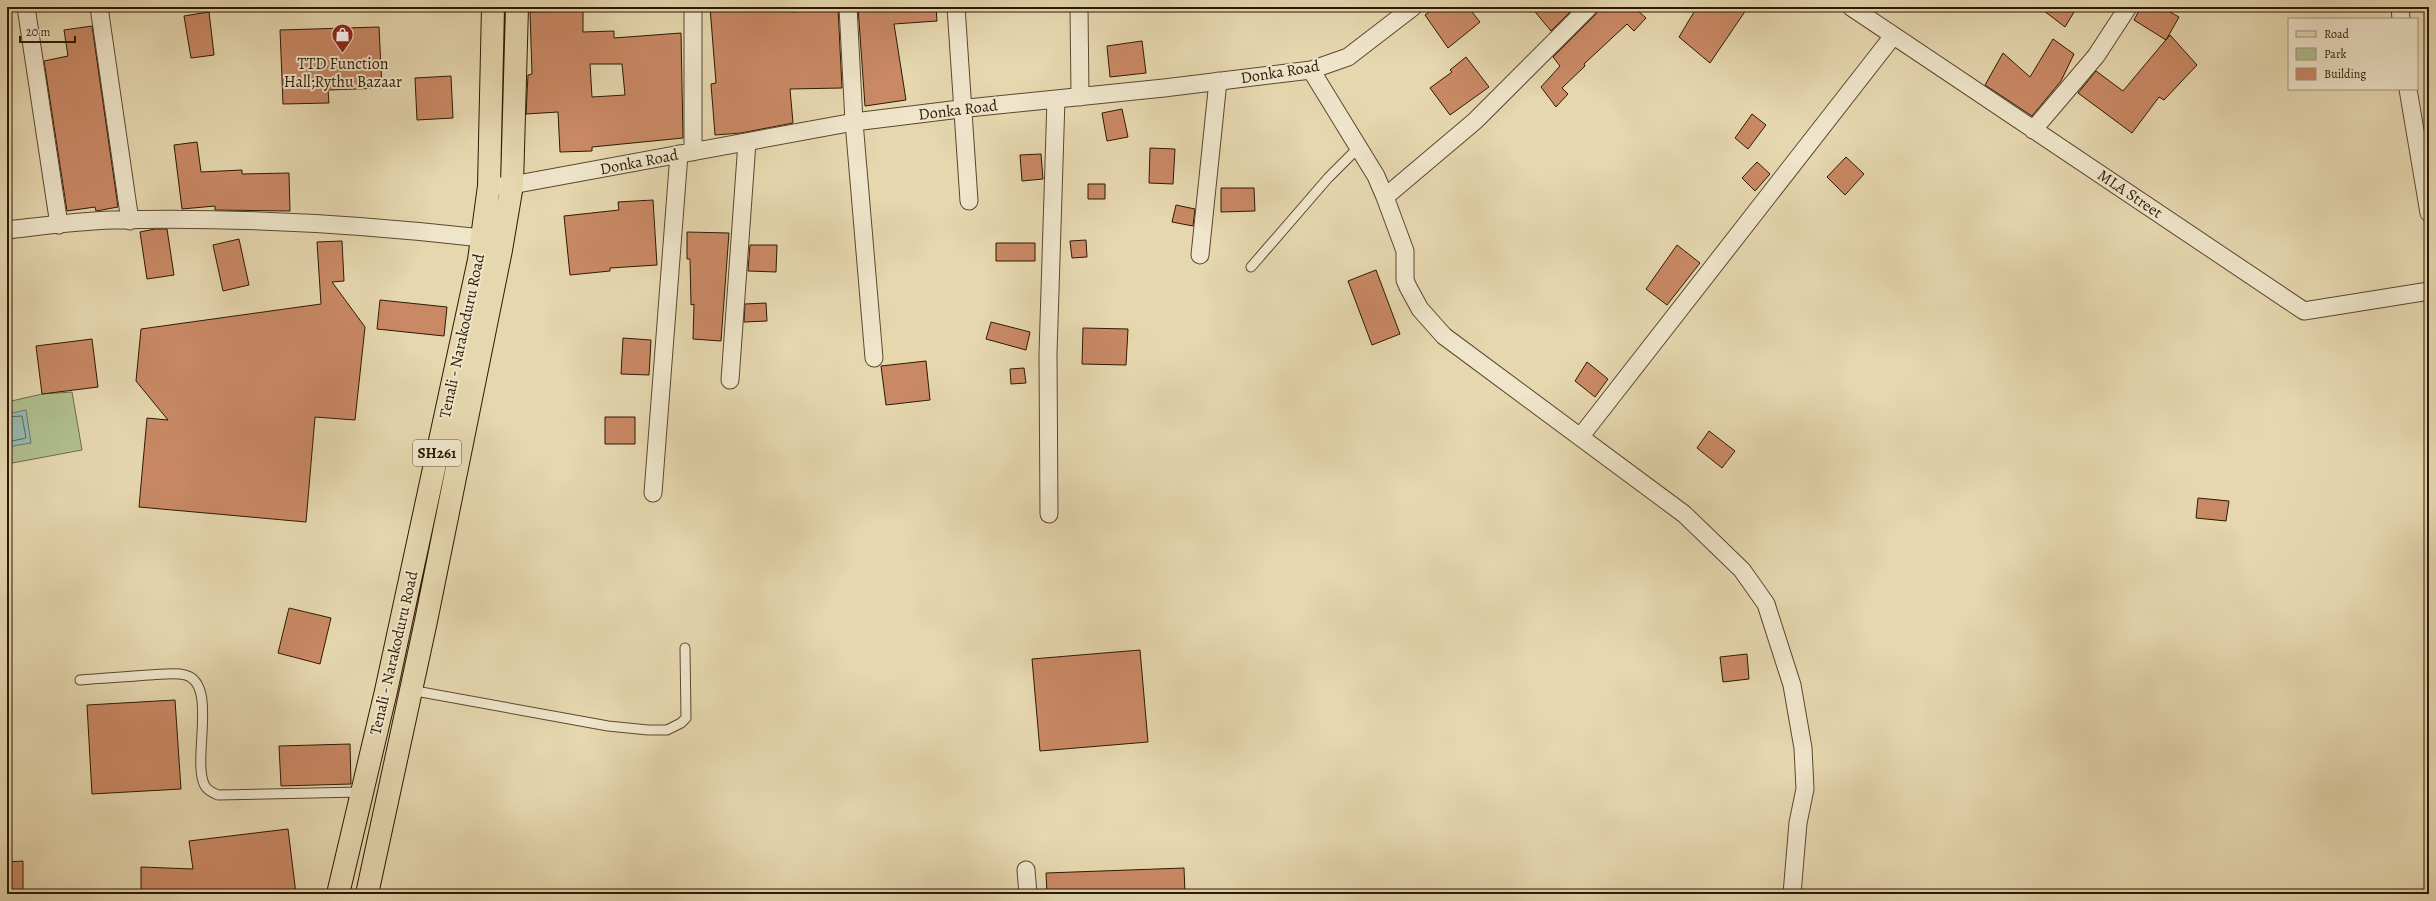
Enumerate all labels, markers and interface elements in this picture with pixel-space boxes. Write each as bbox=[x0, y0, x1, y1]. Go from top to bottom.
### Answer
scale bar bbox=[20, 18, 75, 44]
legend bbox=[2288, 18, 2418, 90]
shop icon: TTD Function Hall;Rythu Bazaar bbox=[330, 21, 356, 54]
text: 20 m bbox=[26, 24, 50, 40]
text: Road bbox=[2324, 26, 2350, 42]
text: Park bbox=[2324, 46, 2347, 62]
place label: TTD Function Hall;Rythu Bazaar bbox=[284, 53, 402, 93]
street label: Donka Road bbox=[1239, 55, 1321, 89]
text: Building bbox=[2324, 66, 2366, 82]
street label: Donka Road bbox=[917, 94, 999, 126]
street label: Donka Road bbox=[598, 144, 681, 180]
street label: MLA Street bbox=[2093, 164, 2167, 224]
street label: Tenali - Narakoduru Road bbox=[434, 251, 490, 420]
road number: SH261 bbox=[413, 440, 461, 466]
street label: Tenali - Narakoduru Road bbox=[364, 569, 424, 737]

